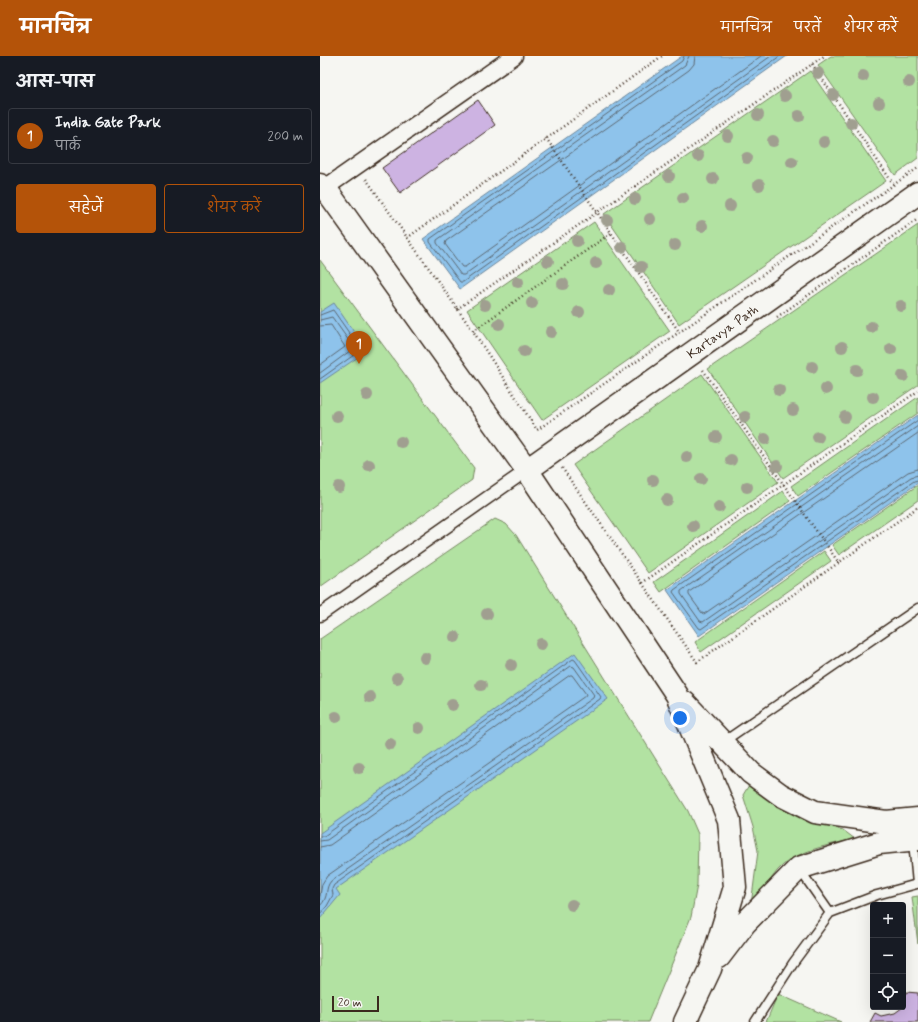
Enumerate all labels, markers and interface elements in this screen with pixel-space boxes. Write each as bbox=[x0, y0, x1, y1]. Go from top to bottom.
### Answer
text: मानचित्र bbox=[20, 15, 91, 40]
text: मानचित्र bbox=[720, 19, 772, 37]
text: परतें bbox=[794, 19, 821, 37]
text: शेयर करें bbox=[843, 19, 898, 37]
text: आस-पास bbox=[16, 71, 94, 93]
text: India Gate Park bbox=[55, 113, 161, 133]
text: 1 bbox=[27, 128, 33, 145]
text: 200 m bbox=[268, 128, 303, 145]
text: पार्क bbox=[55, 138, 81, 155]
button: सहेजें bbox=[16, 184, 156, 233]
button: शेयर करें bbox=[164, 184, 304, 233]
street label: Kartavya Path bbox=[684, 301, 762, 363]
pin: 1 bbox=[346, 331, 372, 364]
your location bbox=[670, 708, 690, 728]
map controls bbox=[870, 902, 906, 1010]
button: + bbox=[870, 902, 906, 938]
button: − bbox=[870, 938, 906, 974]
button: locate bbox=[870, 974, 906, 1010]
scale bar bbox=[332, 994, 379, 1013]
text: 20 m bbox=[338, 996, 361, 1010]

